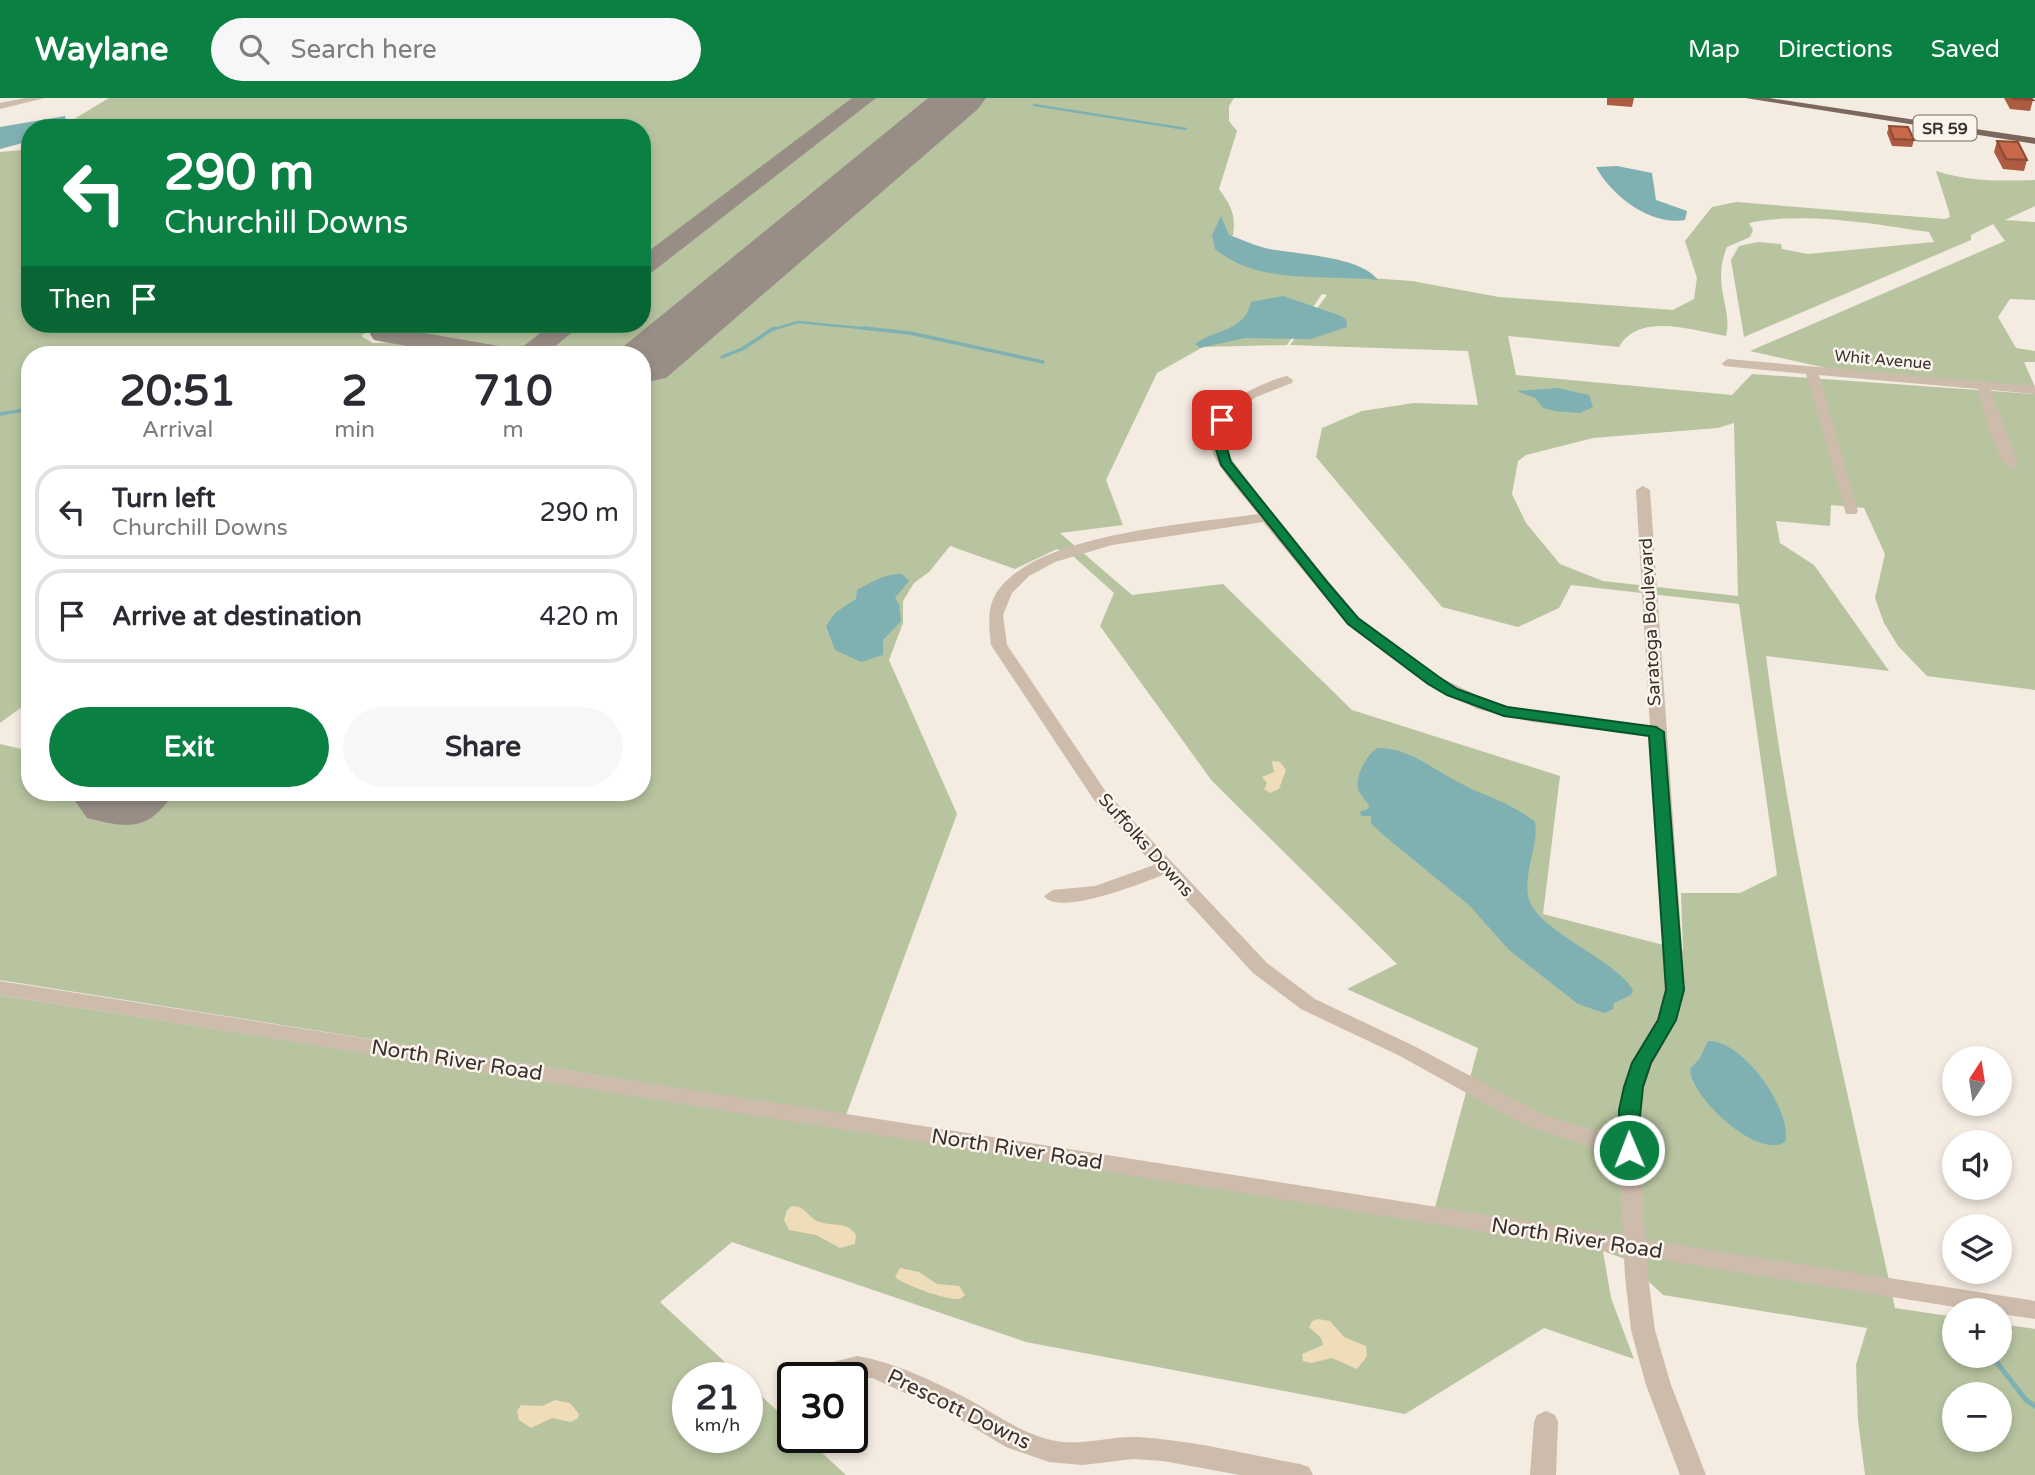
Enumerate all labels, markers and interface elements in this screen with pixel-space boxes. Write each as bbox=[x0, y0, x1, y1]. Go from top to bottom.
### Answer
search box bbox=[211, 18, 701, 81]
text: Waylane bbox=[35, 30, 169, 69]
icon: search bbox=[235, 30, 273, 68]
text: Search here bbox=[291, 34, 437, 65]
text: Map bbox=[1688, 35, 1740, 64]
text: Directions bbox=[1778, 35, 1893, 64]
text: Saved bbox=[1931, 35, 2000, 64]
road number: SR 59 bbox=[1913, 116, 1976, 140]
text: 290 m bbox=[164, 144, 314, 203]
icon: left bbox=[49, 147, 140, 238]
text: Churchill Downs bbox=[164, 204, 408, 242]
icon: arrive bbox=[125, 280, 163, 318]
text: Then bbox=[49, 284, 111, 315]
street label: Whit Avenue bbox=[1834, 346, 1932, 374]
text: 20:51 bbox=[119, 366, 236, 417]
text: 2 bbox=[341, 366, 368, 417]
text: 710 bbox=[473, 366, 553, 417]
pin bbox=[1192, 390, 1252, 450]
icon: arrive bbox=[1203, 401, 1241, 439]
text: Arrival bbox=[142, 416, 213, 444]
text: min bbox=[334, 416, 375, 444]
text: m bbox=[502, 416, 524, 444]
text: Turn left bbox=[112, 483, 215, 514]
icon: left bbox=[53, 493, 91, 531]
text: 290 m bbox=[539, 497, 619, 528]
text: Churchill Downs bbox=[112, 514, 288, 542]
street label: Saratoga Boulevard bbox=[1635, 537, 1665, 707]
icon: arrive bbox=[53, 597, 91, 635]
text: Arrive at destination bbox=[112, 601, 362, 632]
text: 420 m bbox=[539, 601, 619, 632]
button: Exit bbox=[49, 707, 329, 787]
button: Share bbox=[343, 707, 623, 787]
street label: Suffolks Downs bbox=[1094, 789, 1198, 901]
street label: North River Road bbox=[370, 1035, 544, 1086]
north arrow bbox=[1942, 1046, 2012, 1116]
map controls bbox=[1942, 1046, 2012, 1452]
position arrow bbox=[1592, 1113, 1666, 1187]
street label: North River Road bbox=[930, 1124, 1104, 1175]
button: sound bbox=[1942, 1130, 2012, 1200]
street label: North River Road bbox=[1490, 1213, 1664, 1264]
button: layers bbox=[1942, 1214, 2012, 1284]
button: + bbox=[1942, 1298, 2012, 1368]
speed limit sign: 30 bbox=[777, 1362, 868, 1453]
street label: Prescott Downs bbox=[883, 1364, 1035, 1455]
text: 21 bbox=[696, 1377, 739, 1419]
button: − bbox=[1942, 1382, 2012, 1452]
text: km/h bbox=[695, 1414, 740, 1436]

